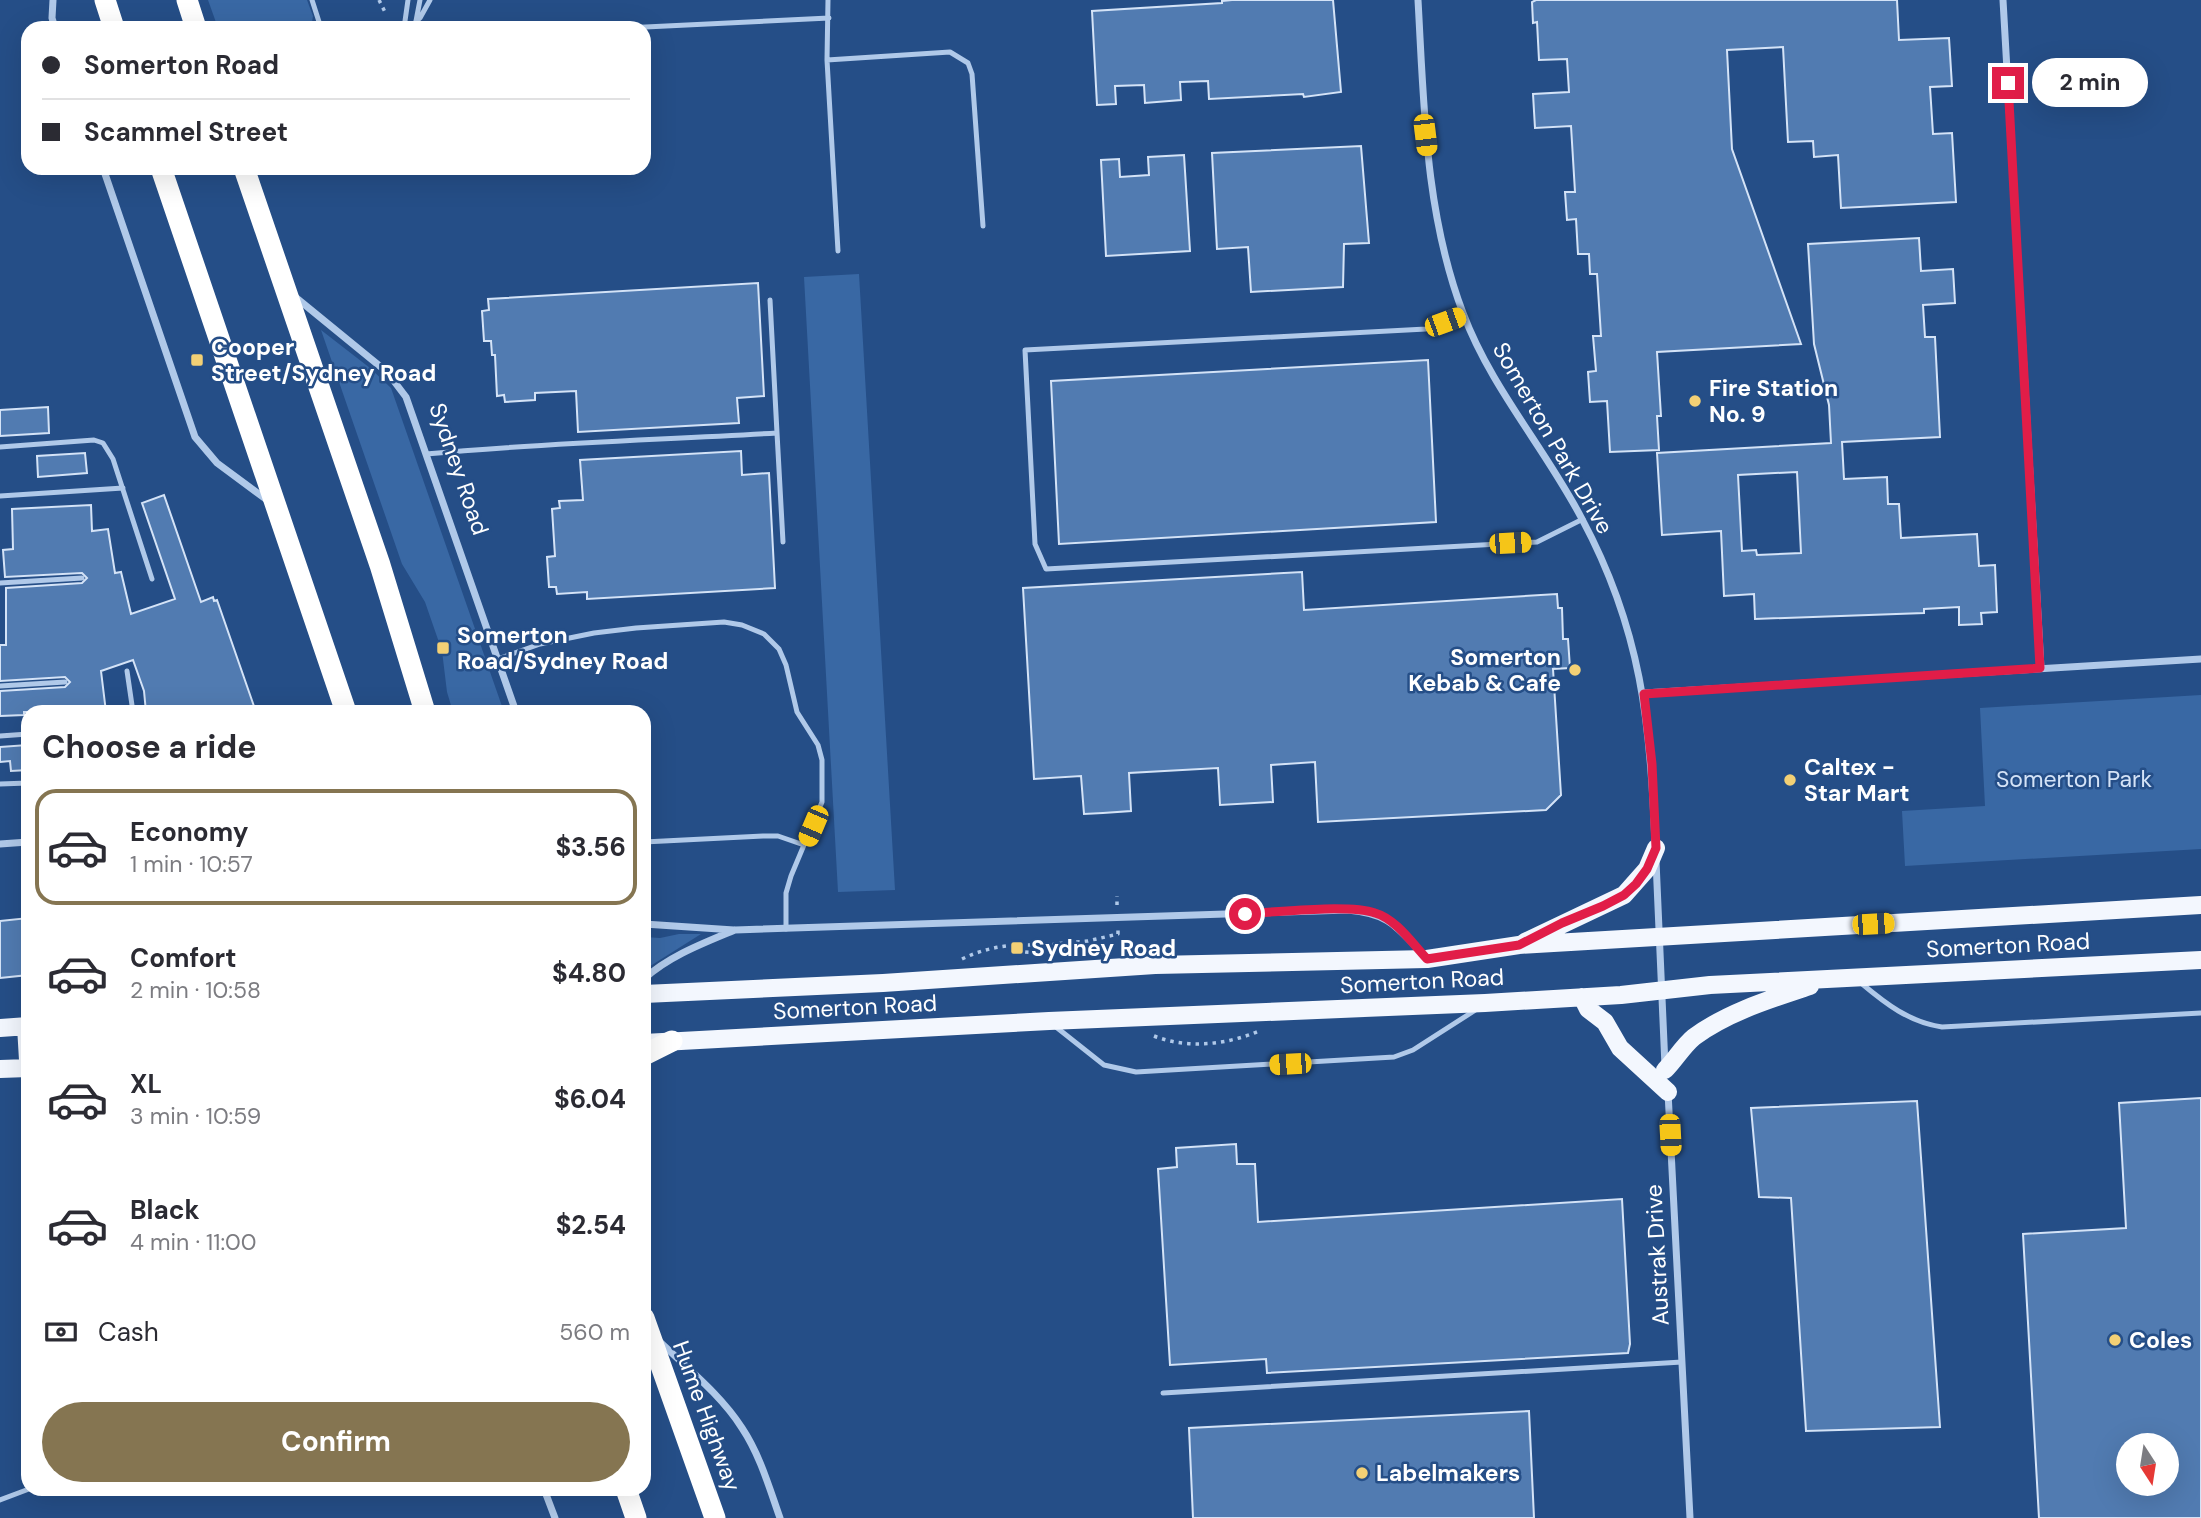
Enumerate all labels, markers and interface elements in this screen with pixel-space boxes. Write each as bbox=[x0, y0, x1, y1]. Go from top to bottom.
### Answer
text: Somerton Road bbox=[84, 48, 279, 82]
callout: 2 min bbox=[2032, 58, 2148, 108]
route end bbox=[1992, 67, 2024, 99]
text: 2 min bbox=[2060, 67, 2120, 97]
car bbox=[1413, 113, 1438, 157]
text: Scammel Street bbox=[84, 115, 288, 149]
car bbox=[1422, 305, 1469, 339]
place label: Cooper Street/Sydney Road bbox=[211, 332, 436, 388]
street label: Somerton Park Drive bbox=[1486, 337, 1620, 539]
marker: Cooper Street/Sydney Road bbox=[189, 352, 205, 368]
place label: Fire Station No. 9 bbox=[1709, 373, 1838, 429]
marker: Fire Station No. 9 bbox=[1687, 393, 1703, 409]
street label: Sydney Road bbox=[422, 399, 496, 539]
car bbox=[1489, 531, 1532, 555]
place label: Somerton Road/Sydney Road bbox=[457, 620, 668, 676]
marker: Somerton Road/Sydney Road bbox=[435, 640, 451, 656]
place label: Somerton Kebab & Cafe bbox=[1408, 642, 1561, 698]
marker: Somerton Kebab & Cafe bbox=[1567, 662, 1583, 678]
text: Choose a ride bbox=[42, 726, 257, 768]
place label: Caltex - Star Mart bbox=[1804, 752, 1909, 808]
park label: Somerton Park bbox=[1996, 764, 2152, 794]
marker: Caltex - Star Mart bbox=[1782, 772, 1798, 788]
car bbox=[796, 803, 831, 849]
text: Economy bbox=[130, 815, 248, 849]
icon: car bbox=[46, 816, 109, 879]
text: $3.56 bbox=[555, 830, 626, 864]
text: 1 min · 10:57 bbox=[130, 849, 253, 879]
route start bbox=[1229, 898, 1261, 930]
car bbox=[1852, 912, 1895, 936]
street label: Somerton Road bbox=[1925, 926, 2091, 964]
place label: Sydney Road bbox=[1031, 933, 1176, 963]
marker: Sydney Road bbox=[1009, 940, 1025, 956]
text: Comfort bbox=[130, 941, 236, 975]
icon: car bbox=[46, 942, 109, 1005]
text: $4.80 bbox=[552, 956, 626, 990]
street label: Somerton Road bbox=[1339, 962, 1505, 1000]
text: 2 min · 10:58 bbox=[130, 975, 261, 1005]
street label: Somerton Road bbox=[772, 988, 938, 1026]
car bbox=[1269, 1052, 1312, 1076]
text: XL bbox=[130, 1067, 162, 1101]
icon: car bbox=[46, 1068, 109, 1131]
text: $6.04 bbox=[554, 1082, 626, 1116]
text: 3 min · 10:59 bbox=[130, 1101, 261, 1131]
car bbox=[1659, 1113, 1682, 1157]
street label: Austrak Drive bbox=[1638, 1184, 1676, 1326]
text: Black bbox=[130, 1193, 200, 1227]
icon: car bbox=[46, 1194, 109, 1257]
text: $2.54 bbox=[556, 1208, 626, 1242]
text: 4 min · 11:00 bbox=[130, 1227, 257, 1257]
icon: cash bbox=[42, 1313, 80, 1351]
text: Cash bbox=[98, 1315, 159, 1349]
text: 560 m bbox=[559, 1317, 630, 1347]
place label: Coles bbox=[2129, 1325, 2192, 1355]
marker: Coles bbox=[2107, 1332, 2123, 1348]
street label: Hume Highway bbox=[666, 1337, 748, 1495]
button: Confirm bbox=[42, 1402, 630, 1482]
north arrow bbox=[2116, 1433, 2179, 1496]
map controls bbox=[2116, 1433, 2179, 1496]
place label: Labelmakers bbox=[1376, 1458, 1520, 1488]
marker: Labelmakers bbox=[1354, 1465, 1370, 1481]

